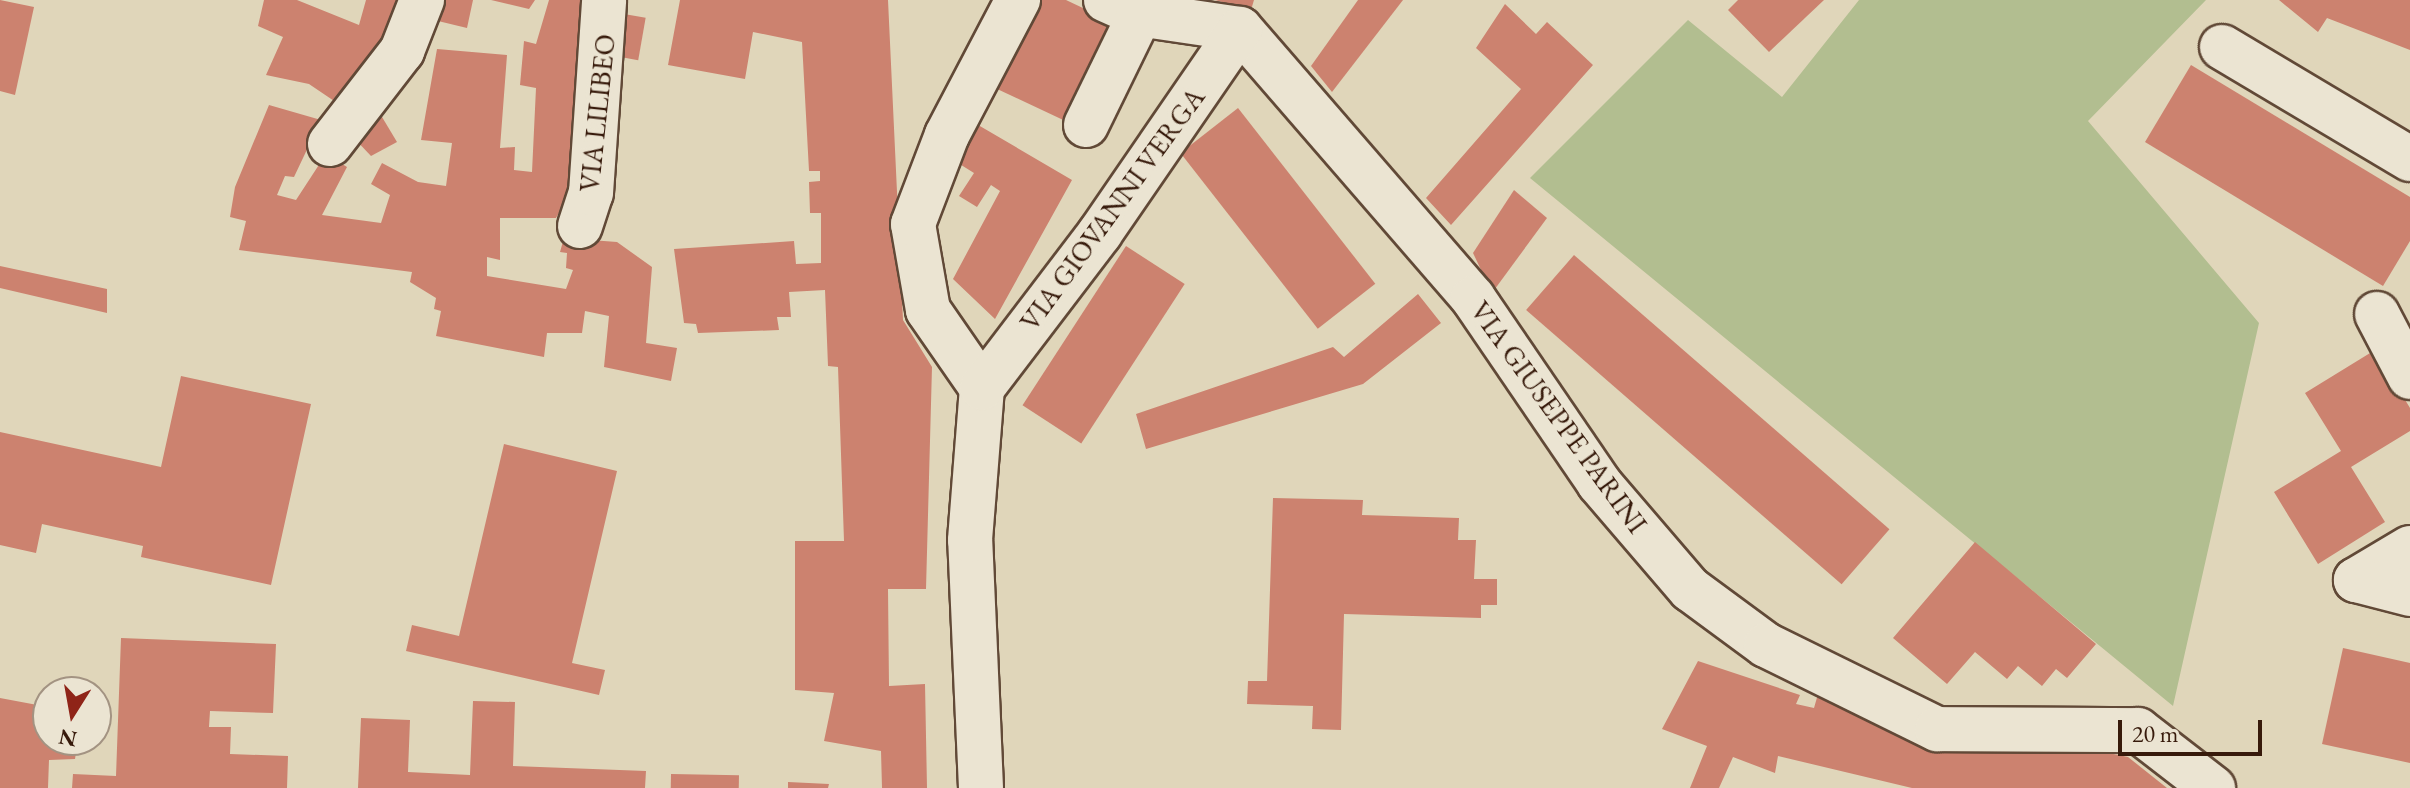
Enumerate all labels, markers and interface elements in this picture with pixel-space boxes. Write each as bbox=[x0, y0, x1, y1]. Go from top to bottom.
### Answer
street label: VIA LILIBEO bbox=[572, 32, 622, 194]
street label: VIA GIOVANNI VERGA bbox=[1013, 81, 1211, 337]
street label: VIA GIUSEPPE PARINI bbox=[1464, 294, 1654, 540]
north arrow bbox=[32, 676, 112, 756]
scale bar bbox=[2122, 704, 2266, 754]
text: 20 m bbox=[2132, 718, 2179, 749]
text: N bbox=[56, 722, 79, 754]

